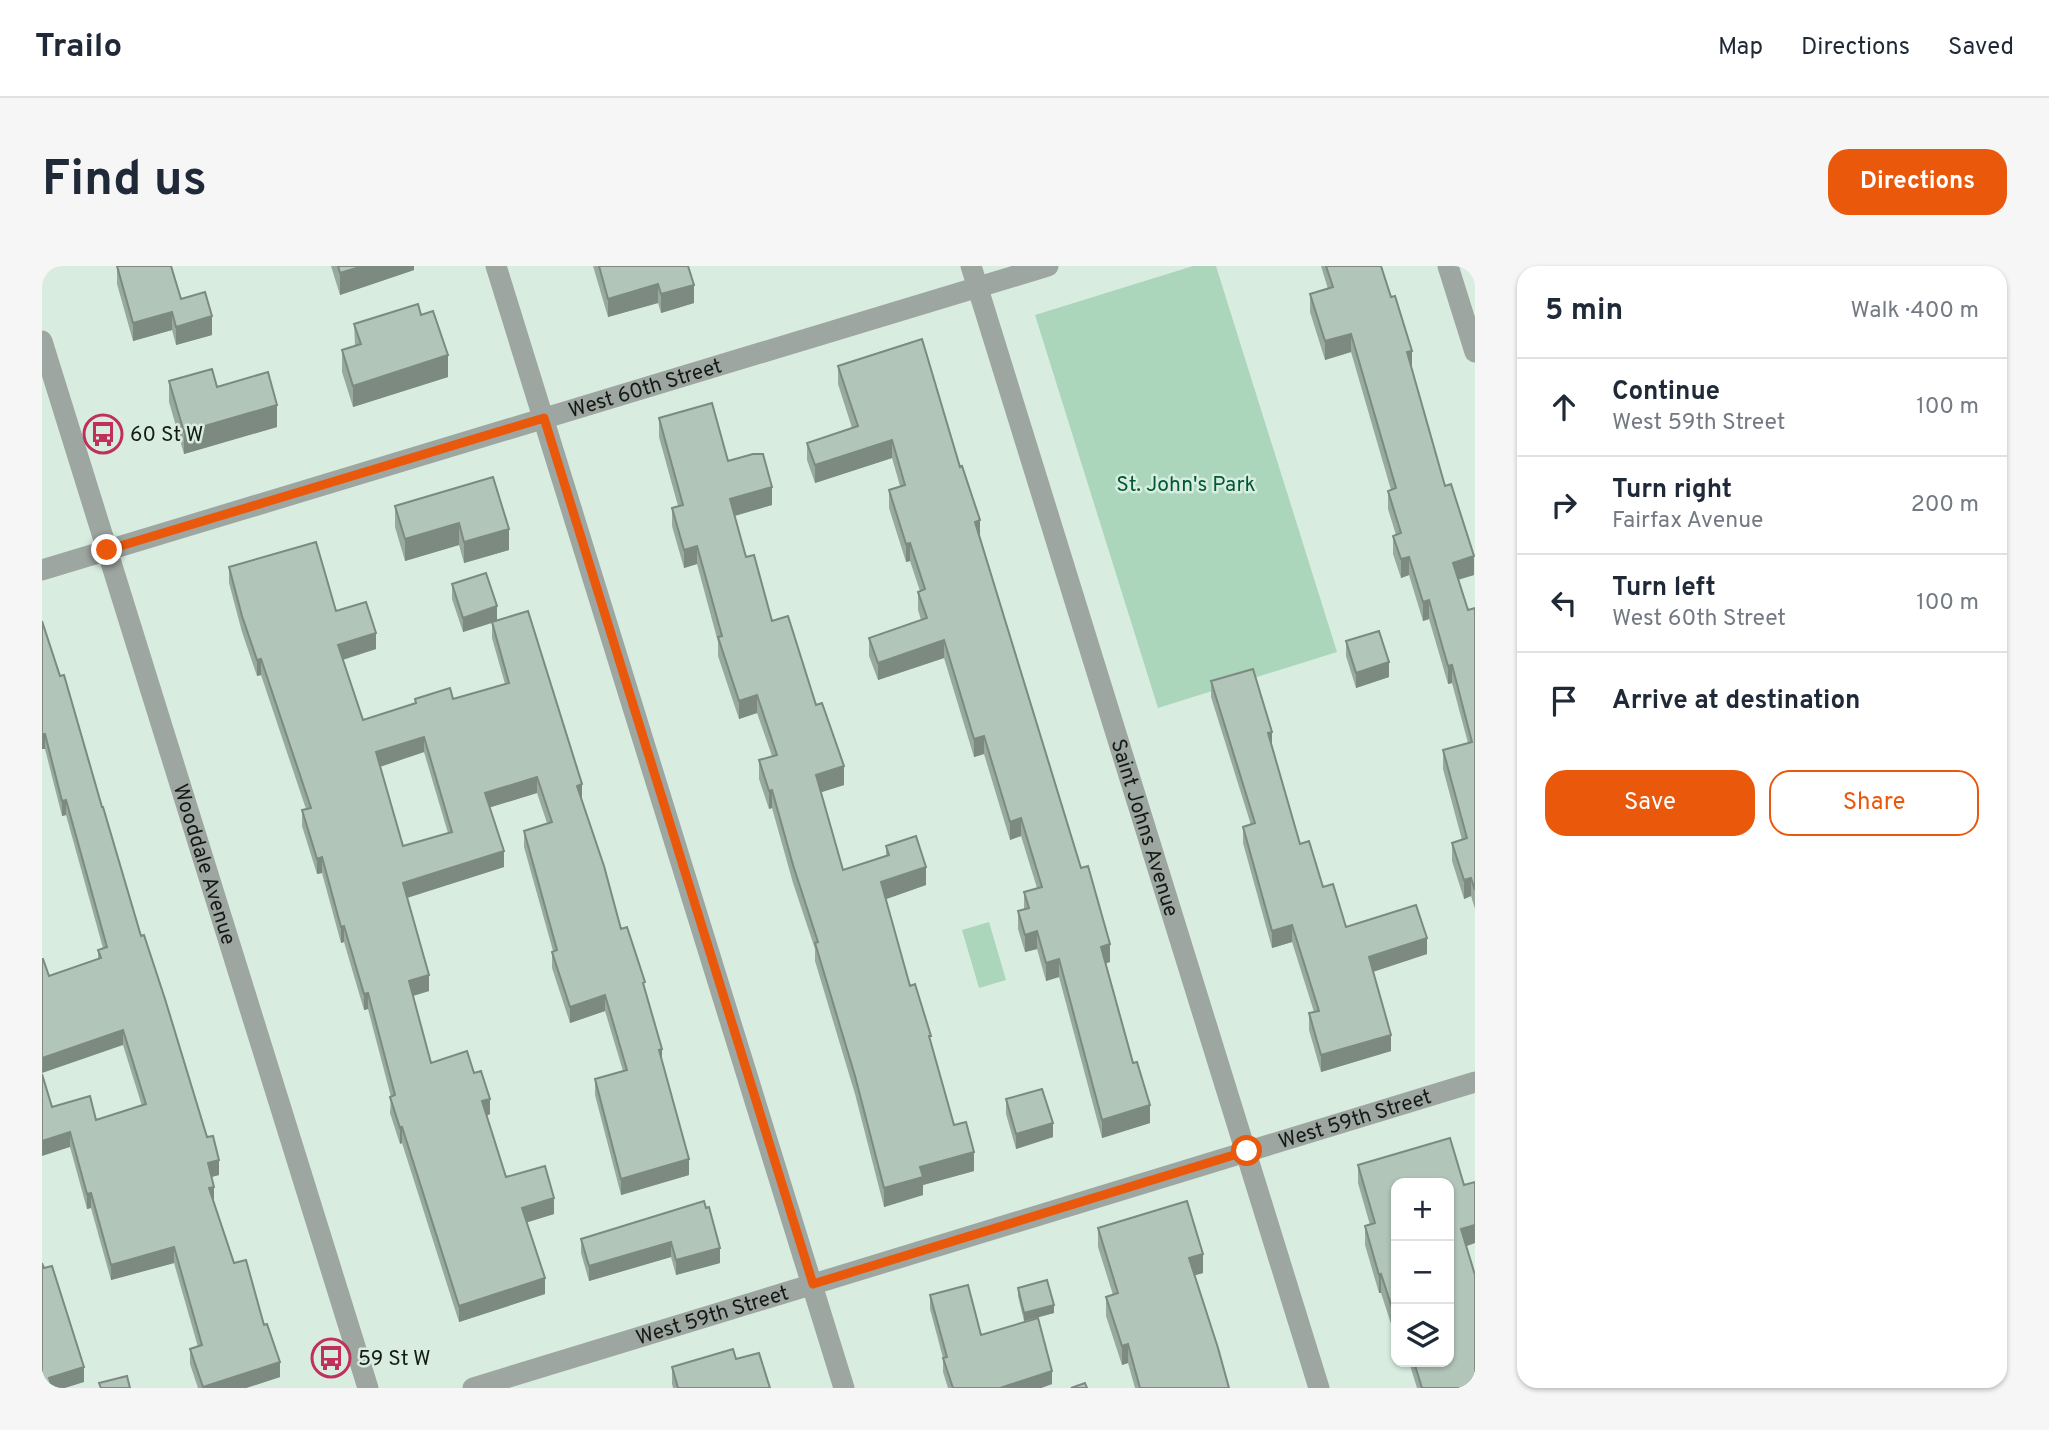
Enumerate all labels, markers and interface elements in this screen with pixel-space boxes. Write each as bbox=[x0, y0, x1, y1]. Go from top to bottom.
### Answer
text: Trailo bbox=[35, 27, 122, 69]
text: Map bbox=[1718, 33, 1763, 63]
text: Directions bbox=[1801, 33, 1910, 63]
text: Saved bbox=[1948, 33, 2014, 63]
button: Directions bbox=[1828, 149, 2007, 215]
text: Find us bbox=[42, 151, 207, 213]
text: 5 min bbox=[1545, 293, 1623, 330]
text: Walk · 400 m bbox=[1851, 297, 1979, 326]
street label: West 60th Street bbox=[565, 353, 726, 425]
text: Continue bbox=[1612, 376, 1720, 409]
icon: ahead bbox=[1545, 388, 1583, 426]
text: 100 m bbox=[1916, 393, 1979, 422]
text: West 59th Street bbox=[1612, 409, 1785, 438]
bus stop icon: 60 St W bbox=[82, 413, 124, 455]
place label: 60 St W bbox=[130, 422, 203, 449]
park label: St. John's Park bbox=[1116, 472, 1256, 499]
text: Turn right bbox=[1612, 474, 1732, 507]
icon: right bbox=[1545, 486, 1583, 524]
text: 200 m bbox=[1911, 491, 1979, 520]
text: Fairfax Avenue bbox=[1612, 507, 1763, 536]
route end bbox=[91, 534, 122, 565]
text: Turn left bbox=[1612, 572, 1716, 605]
icon: left bbox=[1545, 584, 1583, 622]
text: 100 m bbox=[1916, 589, 1979, 618]
text: West 60th Street bbox=[1612, 605, 1786, 634]
icon: arrive bbox=[1545, 682, 1583, 720]
text: Arrive at destination bbox=[1612, 685, 1860, 718]
street label: Saint Johns Avenue bbox=[1103, 736, 1184, 920]
button: Save bbox=[1545, 770, 1755, 836]
button: Share bbox=[1769, 770, 1979, 836]
street label: Wooddale Avenue bbox=[166, 781, 241, 949]
street label: West 59th Street bbox=[1276, 1084, 1435, 1156]
route start bbox=[1231, 1135, 1262, 1166]
map controls bbox=[1391, 1178, 1454, 1367]
button: + bbox=[1391, 1178, 1454, 1241]
button: − bbox=[1391, 1241, 1454, 1304]
street label: West 59th Street bbox=[633, 1280, 792, 1352]
button: layers bbox=[1391, 1304, 1454, 1367]
bus stop icon: 59 St W bbox=[310, 1337, 352, 1379]
place label: 59 St W bbox=[358, 1346, 431, 1373]

